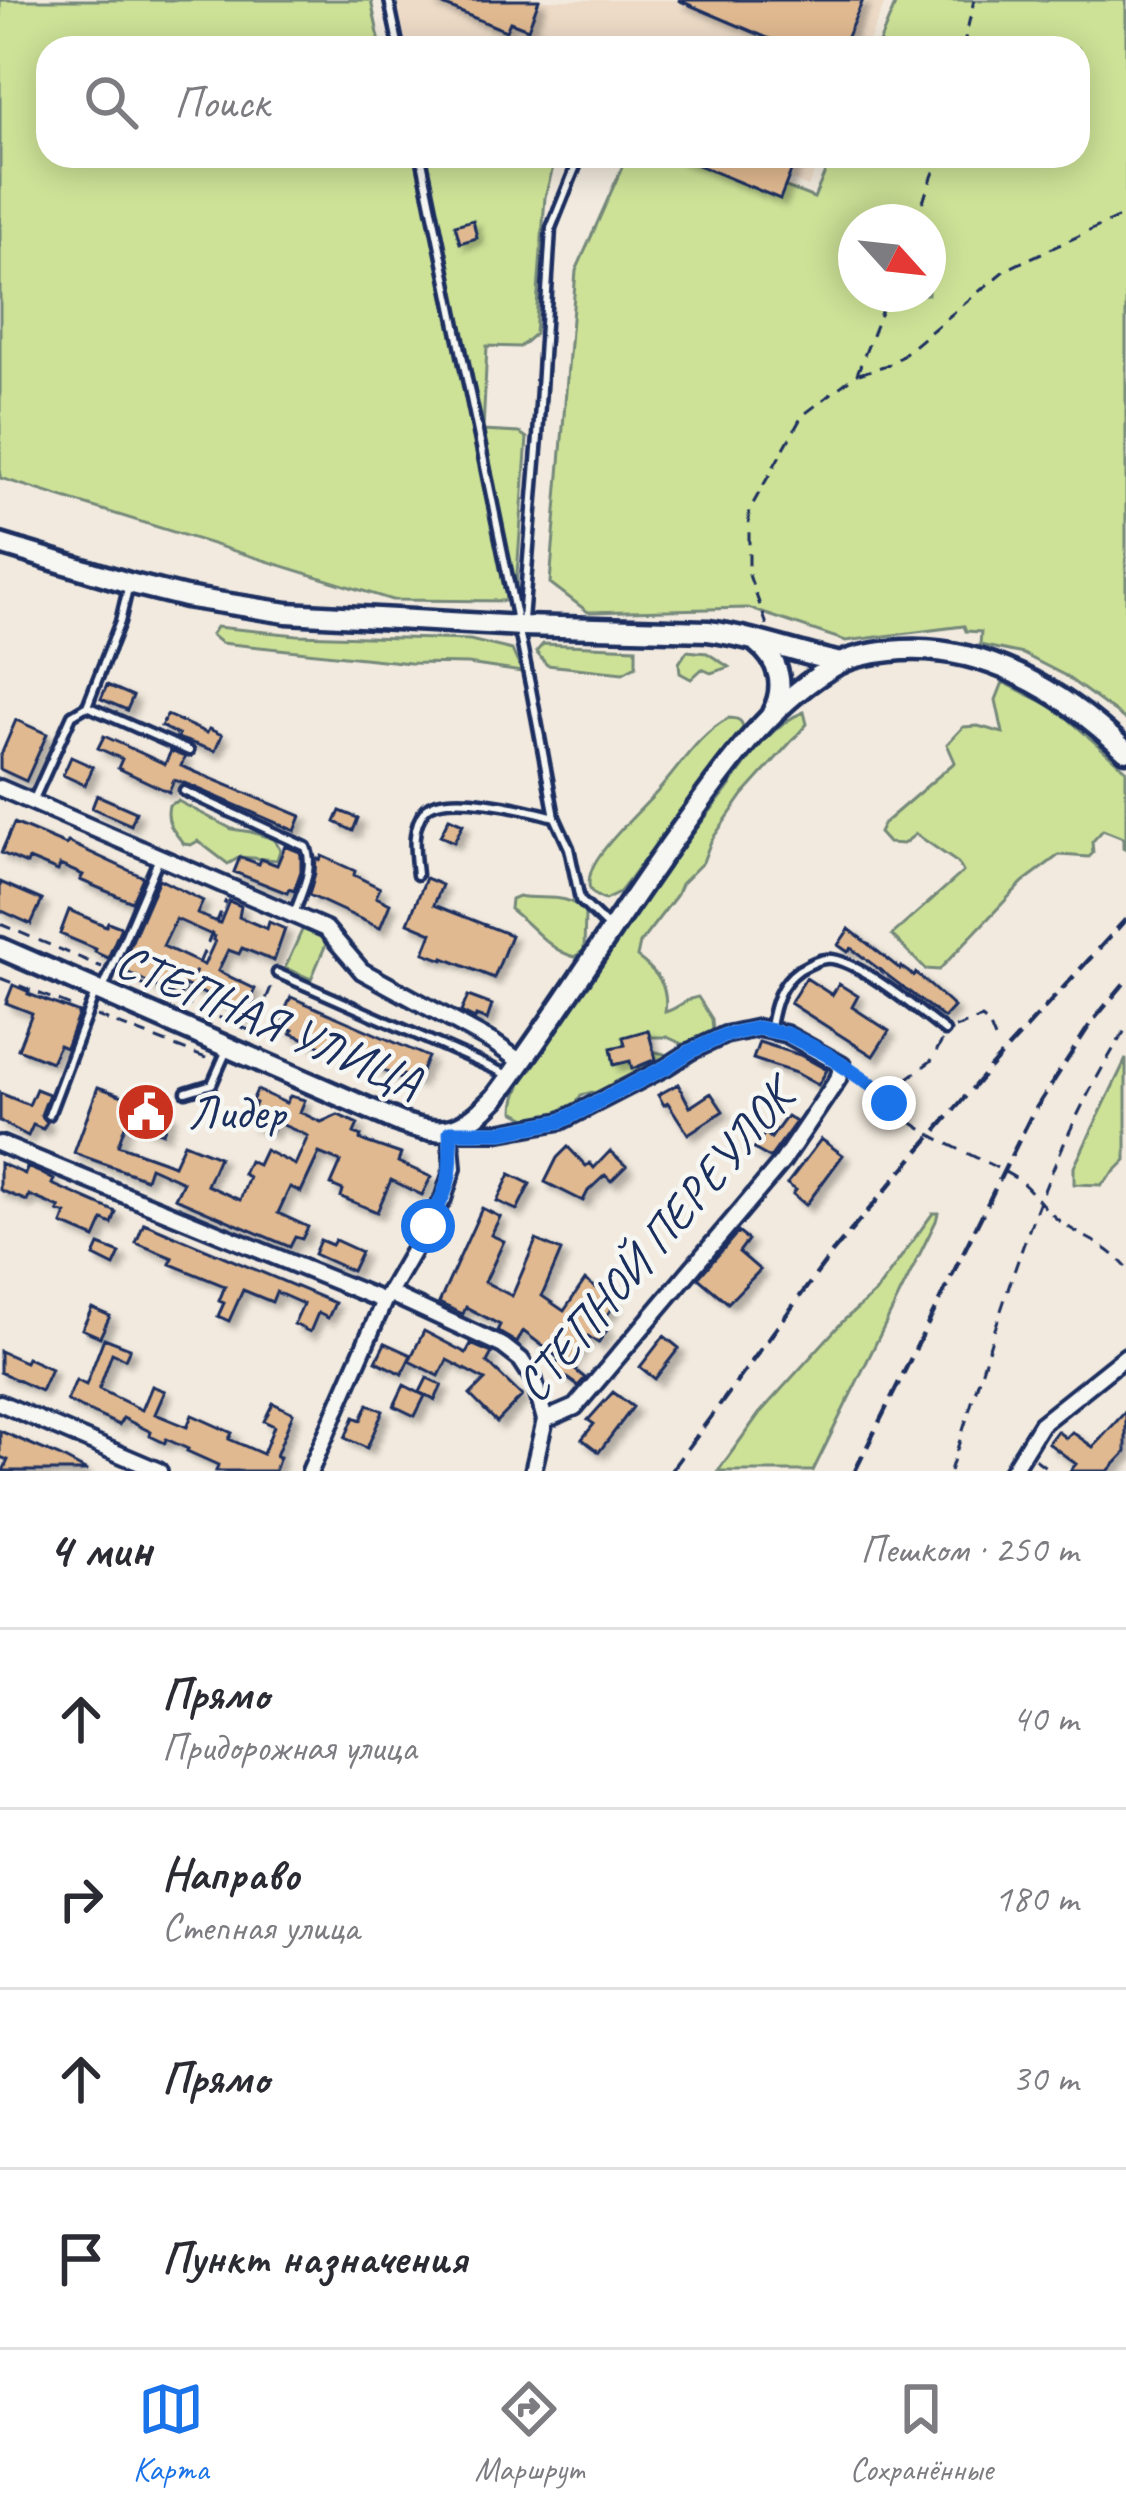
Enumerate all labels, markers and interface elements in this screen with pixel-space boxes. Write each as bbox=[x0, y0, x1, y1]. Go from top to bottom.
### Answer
search box bbox=[36, 36, 1090, 168]
icon: search bbox=[78, 69, 144, 135]
text: Поиск bbox=[174, 74, 269, 131]
north arrow bbox=[838, 204, 946, 312]
street label: СТЕПНАЯ УЛИЦА bbox=[108, 930, 431, 1112]
street label: СТЕПНОЙ ПЕРЕУЛОК bbox=[502, 1061, 812, 1414]
route end bbox=[862, 1076, 916, 1130]
public building icon: Лидер bbox=[115, 1081, 177, 1143]
place label: Лидер bbox=[188, 1082, 288, 1142]
route start bbox=[401, 1199, 455, 1253]
text: 4 мин bbox=[48, 1517, 152, 1581]
text: Пешком · 250 m bbox=[860, 1525, 1078, 1574]
text: Прямо bbox=[162, 1666, 269, 1723]
icon: ahead bbox=[48, 1686, 114, 1752]
text: 40 m bbox=[1012, 1694, 1078, 1743]
text: Придорожная улица bbox=[162, 1723, 416, 1772]
text: Направо bbox=[162, 1846, 300, 1903]
icon: right bbox=[48, 1866, 114, 1932]
text: 180 m bbox=[994, 1874, 1078, 1923]
text: Степная улица bbox=[162, 1903, 359, 1952]
icon: ahead bbox=[48, 2046, 114, 2112]
text: Прямо bbox=[162, 2050, 269, 2107]
text: 30 m bbox=[1012, 2054, 1078, 2103]
icon: arrive bbox=[48, 2226, 114, 2292]
text: Пункт назначения bbox=[162, 2230, 467, 2287]
tab: Карта bbox=[133, 2376, 209, 2490]
tab: Маршрут bbox=[475, 2376, 584, 2490]
tab: Сохранённые bbox=[850, 2376, 993, 2490]

